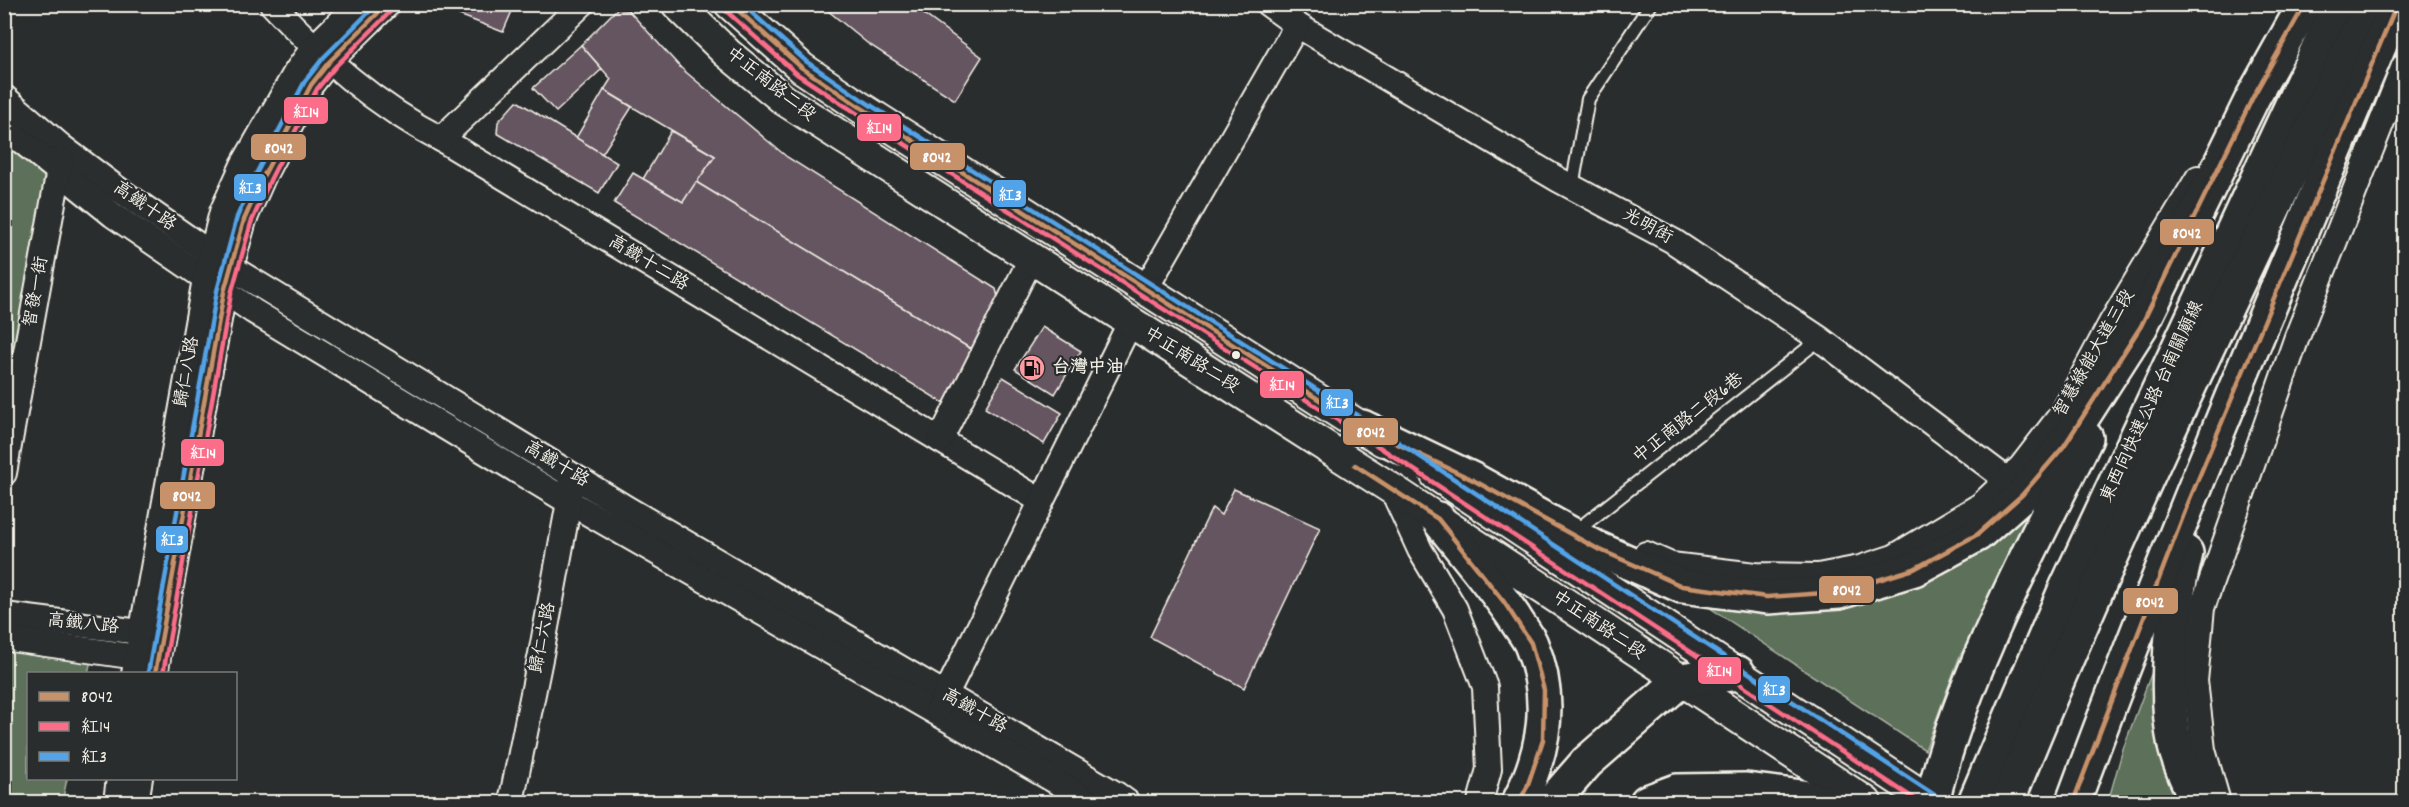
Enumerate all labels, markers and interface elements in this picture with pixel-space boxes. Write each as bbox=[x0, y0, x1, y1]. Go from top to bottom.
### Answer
street label: 中正南路二段 bbox=[720, 42, 820, 128]
line badge: 紅14 bbox=[283, 96, 329, 125]
text: 紅14 bbox=[293, 102, 319, 125]
line badge: 紅14 bbox=[856, 113, 902, 142]
text: 紅14 bbox=[866, 118, 892, 141]
line badge: 8042 bbox=[250, 133, 307, 161]
text: 8042 bbox=[265, 138, 293, 161]
line badge: 8042 bbox=[909, 142, 966, 171]
text: 8042 bbox=[923, 147, 951, 170]
line badge: 紅3 bbox=[233, 173, 267, 202]
street label: 高鐵十路 bbox=[107, 176, 181, 238]
text: 紅3 bbox=[238, 178, 262, 201]
line badge: 紅3 bbox=[992, 179, 1027, 208]
text: 紅3 bbox=[998, 185, 1022, 208]
street label: 光明街 bbox=[1617, 203, 1677, 251]
line badge: 8042 bbox=[2159, 218, 2215, 246]
text: 8042 bbox=[2173, 223, 2201, 246]
street label: 高鐵十二路 bbox=[603, 230, 693, 298]
street label: 智發一街 bbox=[18, 254, 56, 330]
street label: 智慧綠能大道三段 bbox=[2048, 285, 2142, 423]
street label: 東西向快速公路 台南關廟線 bbox=[2095, 297, 2211, 507]
street label: 中正南路二段 bbox=[1139, 322, 1243, 400]
street label: 歸仁八路 bbox=[169, 334, 207, 410]
unlabelled marker bbox=[1230, 349, 1242, 361]
fuel station icon: 台灣中油 bbox=[1017, 353, 1047, 383]
place label: 台灣中油 bbox=[1052, 356, 1124, 381]
street label: 中正南路二段6巷 bbox=[1628, 368, 1750, 470]
line badge: 紅14 bbox=[1259, 370, 1305, 399]
text: 紅14 bbox=[1269, 375, 1295, 398]
line badge: 紅3 bbox=[1320, 388, 1354, 417]
text: 紅3 bbox=[1325, 393, 1349, 416]
line badge: 8042 bbox=[1342, 417, 1399, 446]
text: 8042 bbox=[1357, 422, 1385, 445]
street label: 高鐵十路 bbox=[519, 436, 593, 494]
line badge: 紅14 bbox=[180, 438, 225, 467]
text: 紅14 bbox=[190, 443, 216, 466]
line badge: 8042 bbox=[159, 481, 216, 510]
text: 8042 bbox=[173, 486, 201, 509]
line badge: 紅3 bbox=[155, 525, 189, 554]
text: 紅3 bbox=[160, 530, 184, 553]
line badge: 8042 bbox=[1818, 575, 1875, 604]
text: 8042 bbox=[1833, 580, 1861, 603]
street label: 中正南路二段 bbox=[1546, 585, 1650, 667]
line badge: 8042 bbox=[2122, 587, 2179, 615]
text: 8042 bbox=[2136, 592, 2164, 615]
street label: 歸仁六路 bbox=[525, 600, 563, 676]
street label: 高鐵八路 bbox=[46, 609, 120, 641]
line badge: 紅14 bbox=[1697, 656, 1742, 685]
text: 紅14 bbox=[1706, 661, 1732, 684]
legend bbox=[27, 672, 237, 780]
line badge: 紅3 bbox=[1757, 675, 1791, 704]
text: 紅3 bbox=[1762, 680, 1786, 703]
street label: 高鐵十路 bbox=[937, 683, 1011, 741]
text: 8042 bbox=[81, 686, 113, 711]
text: 紅14 bbox=[81, 716, 110, 741]
text: 紅3 bbox=[81, 746, 107, 771]

